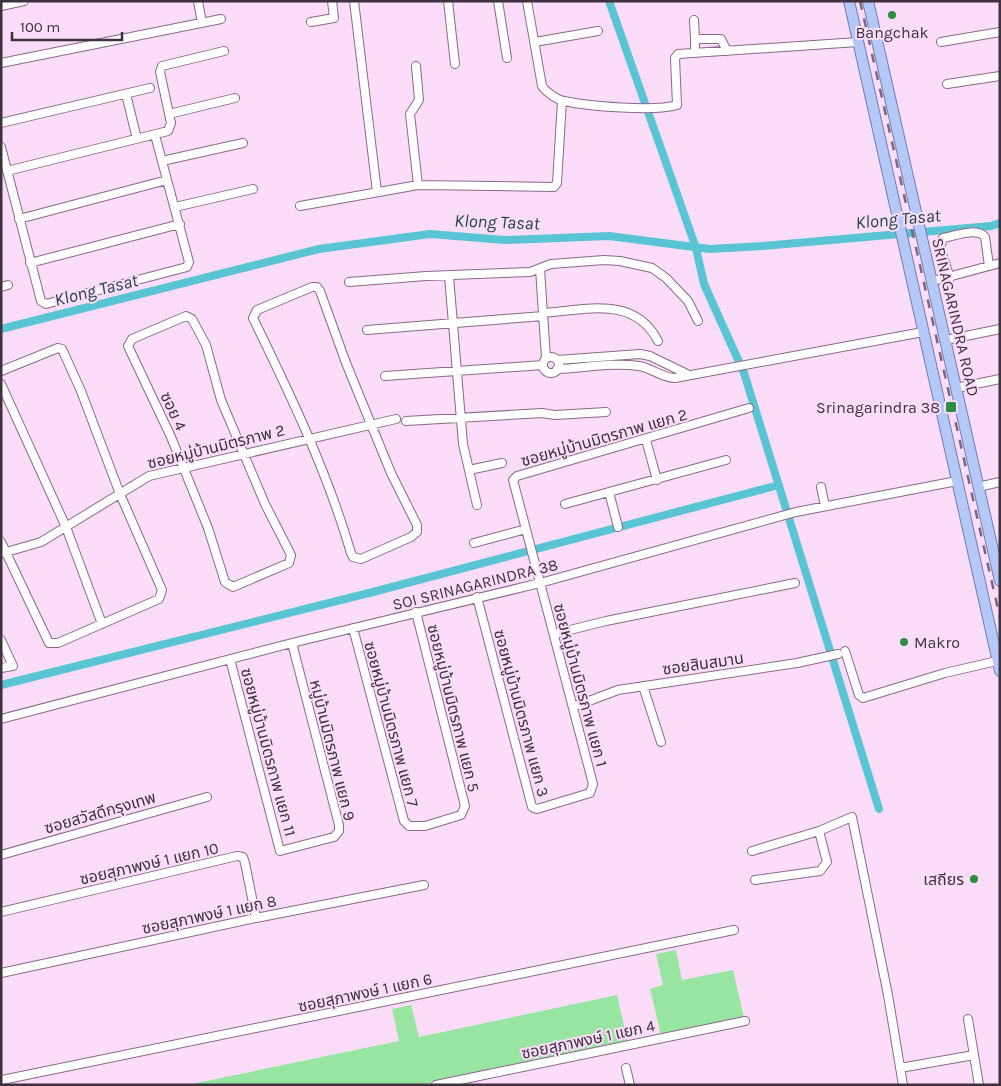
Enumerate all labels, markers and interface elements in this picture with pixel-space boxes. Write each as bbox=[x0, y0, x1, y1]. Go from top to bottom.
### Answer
marker: Bangchak bbox=[886, 9, 898, 21]
scale bar bbox=[12, 10, 122, 42]
text: 100 m bbox=[20, 18, 60, 36]
place label: Bangchak bbox=[855, 23, 929, 42]
water label: Klong Tasat bbox=[854, 204, 942, 234]
water label: Klong Tasat bbox=[454, 210, 541, 235]
street label: SRINAGARINDRA ROAD bbox=[928, 236, 983, 398]
water label: Klong Tasat bbox=[52, 269, 141, 311]
street label: ซอย 4 bbox=[156, 389, 191, 434]
place label: Srinagarindra 38 bbox=[816, 398, 940, 417]
marker: Srinagarindra 38 bbox=[944, 400, 958, 414]
street label: ซอยหมู่บ้านมิตรภาพ แยก 2 bbox=[519, 405, 690, 470]
street label: ซอยหมู่บ้านมิตรภาพ 2 bbox=[145, 420, 287, 473]
street label: SOI SRINAGARINDRA 38 bbox=[390, 555, 560, 614]
street label: ซอยหมู่บ้านมิตรภาพ แยก 1 bbox=[550, 601, 611, 769]
street label: ซอยหมู่บ้านมิตรภาพ แยก 5 bbox=[423, 622, 484, 794]
street label: ซอยหมู่บ้านมิตรภาพ แยก 3 bbox=[490, 627, 553, 799]
place label: Makro bbox=[914, 633, 960, 652]
marker: Makro bbox=[898, 636, 910, 648]
street label: ซอยหมู่บ้านมิตรภาพ แยก 7 bbox=[360, 639, 423, 809]
street label: ซอยสินสมาน bbox=[661, 648, 745, 679]
street label: ซอยหมู่บ้านมิตรภาพ แยก 11 bbox=[237, 666, 300, 838]
street label: หมู่บ้านมิตรภาพ แยก 9 bbox=[306, 678, 359, 823]
street label: ซอยสวัสดีกรุงเทพ bbox=[42, 787, 158, 837]
street label: ซอยสุภาพงษ์ 1 แยก 10 bbox=[78, 838, 220, 889]
place label: เสถียร bbox=[923, 870, 964, 889]
marker: เสถียร bbox=[968, 873, 980, 885]
street label: ซอยสุภาพงษ์ 1 แยก 8 bbox=[140, 891, 278, 938]
street label: ซอยสุภาพงษ์ 1 แยก 6 bbox=[296, 969, 434, 1016]
street label: ซอยสุภาพงษ์ 1 แยก 4 bbox=[520, 1016, 657, 1063]

